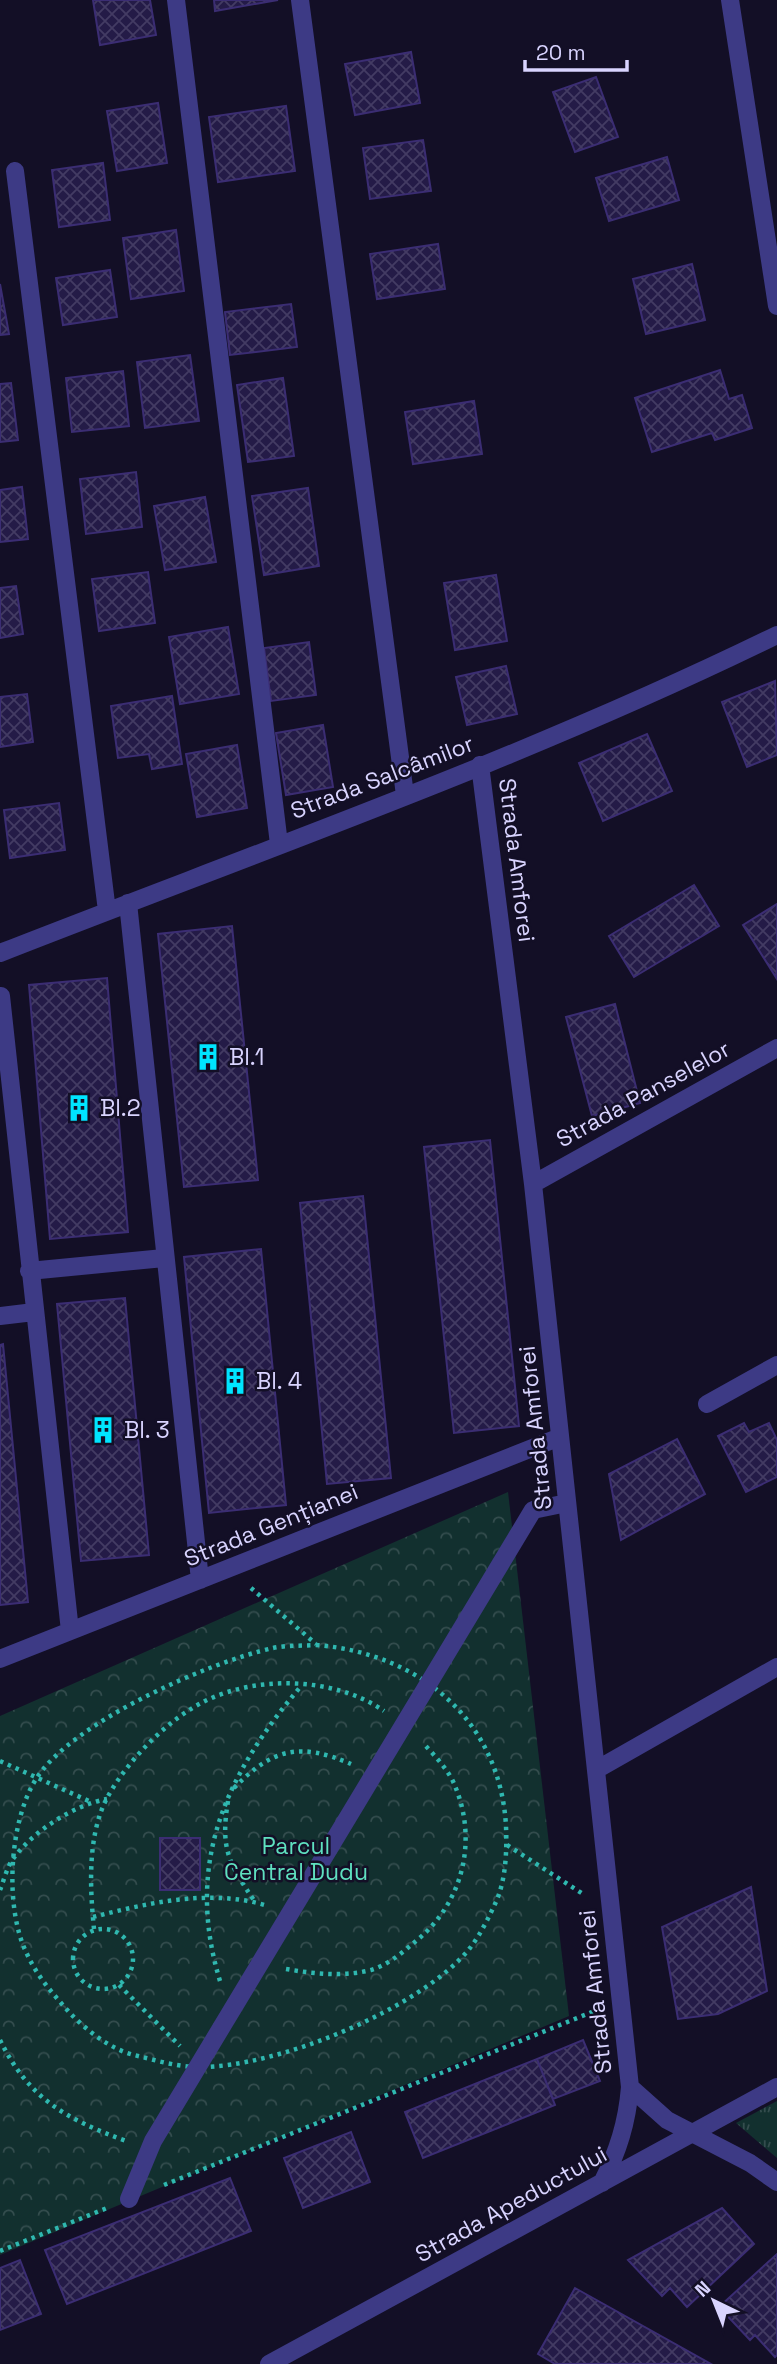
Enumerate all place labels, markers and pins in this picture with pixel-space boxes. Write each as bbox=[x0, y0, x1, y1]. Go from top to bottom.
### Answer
building icon: Bl.1 bbox=[193, 1042, 223, 1072]
place label: Bl.1 bbox=[229, 1042, 264, 1072]
building icon: Bl.2 bbox=[64, 1093, 94, 1123]
place label: Bl.2 bbox=[100, 1093, 141, 1123]
building icon: Bl. 4 bbox=[220, 1366, 250, 1396]
place label: Bl. 4 bbox=[256, 1366, 302, 1396]
building icon: Bl. 3 bbox=[88, 1415, 118, 1445]
place label: Bl. 3 bbox=[124, 1415, 170, 1445]

